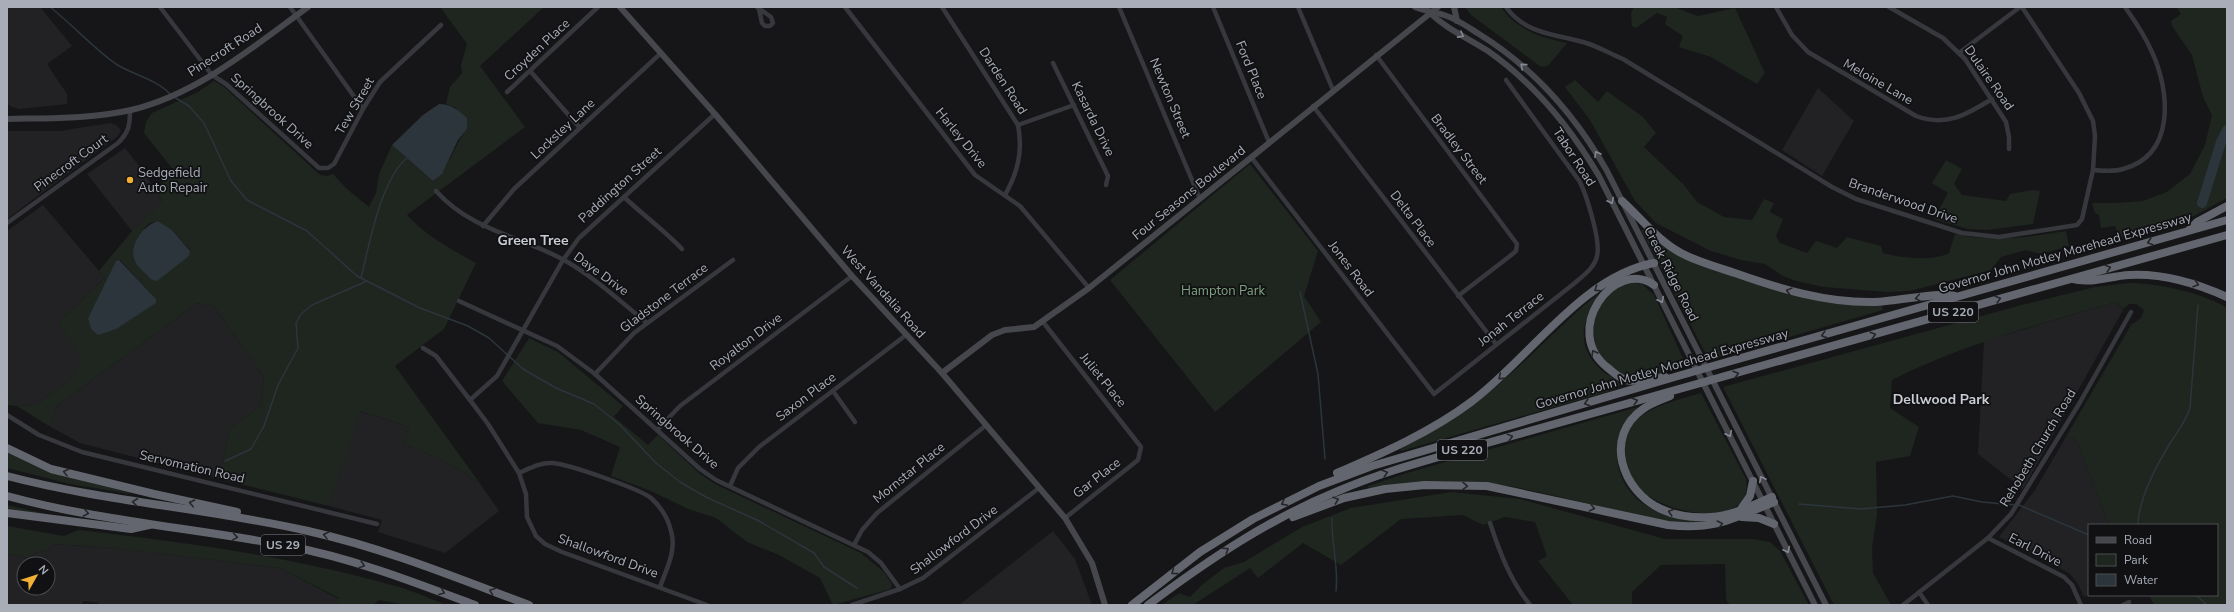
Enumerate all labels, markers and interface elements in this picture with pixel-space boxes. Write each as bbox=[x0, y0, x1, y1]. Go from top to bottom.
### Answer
street label: Croyden Place bbox=[500, 15, 574, 85]
street label: Pinecroft Road bbox=[184, 19, 266, 81]
one-way arrow bbox=[1457, 30, 1464, 37]
street label: Ford Place bbox=[1231, 38, 1271, 102]
street label: Dulaire Road bbox=[1960, 42, 2018, 114]
street label: Darden Road bbox=[975, 44, 1031, 118]
street label: Newton Street bbox=[1145, 55, 1195, 141]
street label: Meloine Lane bbox=[1840, 55, 1916, 109]
one-way arrow bbox=[1521, 64, 1528, 71]
street label: Springbrook Drive bbox=[227, 69, 317, 153]
street label: Tew Street bbox=[331, 74, 379, 138]
street label: Kasarda Drive bbox=[1067, 78, 1119, 160]
street label: Locksley Lane bbox=[527, 94, 599, 163]
street label: Harley Drive bbox=[931, 104, 991, 172]
street label: Bradley Street bbox=[1427, 110, 1492, 188]
street label: Tabor Road bbox=[1548, 124, 1600, 190]
street label: Pinecroft Court bbox=[30, 130, 112, 196]
street label: Four Seasons Boulevard bbox=[1128, 142, 1250, 244]
street label: Paddington Street bbox=[575, 143, 666, 227]
one-way arrow bbox=[1595, 151, 1602, 158]
place label: Sedgefield Auto Repair bbox=[138, 164, 208, 197]
street label: Branderwood Drive bbox=[1846, 174, 1960, 228]
marker: Sedgefield Auto Repair bbox=[125, 175, 135, 185]
street label: Delta Place bbox=[1386, 187, 1440, 251]
one-way arrow bbox=[1606, 196, 1614, 204]
street label: Governor John Motley Morehead Expressway bbox=[1936, 208, 2194, 298]
street label: Creek Ridge Road bbox=[1639, 223, 1703, 325]
district label: Green Tree bbox=[498, 231, 569, 250]
street label: Jones Road bbox=[1323, 237, 1378, 301]
one-way arrow bbox=[2147, 237, 2154, 246]
street label: West Vandalia Road bbox=[837, 242, 929, 342]
street label: Daye Drive bbox=[570, 248, 632, 300]
street label: Gladstone Terrace bbox=[616, 259, 712, 337]
one-way arrow bbox=[2105, 264, 2112, 273]
one-way arrow bbox=[2192, 280, 2199, 288]
park label: Hampton Park bbox=[1181, 282, 1265, 300]
one-way arrow bbox=[1594, 284, 1601, 292]
one-way arrow bbox=[1786, 287, 1792, 295]
street label: Jonah Terrace bbox=[1473, 288, 1548, 351]
one-way arrow bbox=[1915, 293, 1921, 302]
one-way arrow bbox=[1994, 295, 2001, 304]
one-way arrow bbox=[1657, 296, 1664, 303]
road number: US 220 bbox=[1928, 302, 1978, 322]
street label: Royalton Drive bbox=[706, 309, 786, 375]
street label: Governor John Motley Morehead Expressway bbox=[1533, 324, 1791, 414]
one-way arrow bbox=[1821, 330, 1828, 339]
one-way arrow bbox=[1869, 331, 1876, 340]
street label: Juliet Place bbox=[1075, 348, 1130, 411]
one-way arrow bbox=[1591, 350, 1599, 357]
street label: Saxon Place bbox=[772, 368, 840, 426]
one-way arrow bbox=[1732, 370, 1739, 379]
one-way arrow bbox=[1498, 372, 1506, 379]
street label: Rehobeth Church Road bbox=[1996, 386, 2080, 510]
district label: Dellwood Park bbox=[1893, 390, 1990, 409]
street label: Springbrook Drive bbox=[631, 391, 723, 473]
one-way arrow bbox=[1631, 397, 1638, 406]
one-way arrow bbox=[1584, 398, 1591, 407]
one-way arrow bbox=[1724, 430, 1732, 437]
one-way arrow bbox=[1506, 433, 1513, 442]
street label: Mornstar Place bbox=[869, 438, 949, 508]
road number: US 220 bbox=[1437, 440, 1487, 460]
street label: Servomation Road bbox=[138, 446, 246, 488]
street label: Gar Place bbox=[1069, 454, 1125, 502]
one-way arrow bbox=[63, 469, 69, 477]
one-way arrow bbox=[1382, 469, 1389, 478]
one-way arrow bbox=[1759, 475, 1767, 483]
one-way arrow bbox=[1462, 481, 1468, 490]
one-way arrow bbox=[1333, 496, 1340, 505]
one-way arrow bbox=[132, 498, 138, 507]
one-way arrow bbox=[1280, 498, 1288, 506]
one-way arrow bbox=[189, 499, 195, 507]
street label: Shallowford Drive bbox=[906, 501, 1002, 579]
one-way arrow bbox=[1589, 503, 1596, 512]
one-way arrow bbox=[83, 508, 89, 517]
one-way arrow bbox=[1668, 509, 1675, 517]
one-way arrow bbox=[1717, 520, 1723, 528]
legend bbox=[2088, 524, 2218, 596]
street label: Shallowford Drive bbox=[555, 529, 661, 583]
street label: Earl Drive bbox=[2005, 529, 2065, 571]
one-way arrow bbox=[323, 531, 330, 540]
one-way arrow bbox=[232, 532, 238, 541]
text: Road bbox=[2124, 532, 2152, 548]
road number: US 29 bbox=[261, 535, 305, 555]
one-way arrow bbox=[1783, 546, 1790, 553]
one-way arrow bbox=[1222, 547, 1229, 554]
text: Park bbox=[2124, 552, 2149, 568]
north arrow bbox=[16, 556, 56, 596]
one-way arrow bbox=[359, 560, 365, 568]
text: N bbox=[35, 562, 52, 578]
one-way arrow bbox=[1171, 567, 1178, 574]
text: Water bbox=[2124, 572, 2158, 588]
one-way arrow bbox=[438, 588, 445, 596]
one-way arrow bbox=[489, 588, 496, 596]

